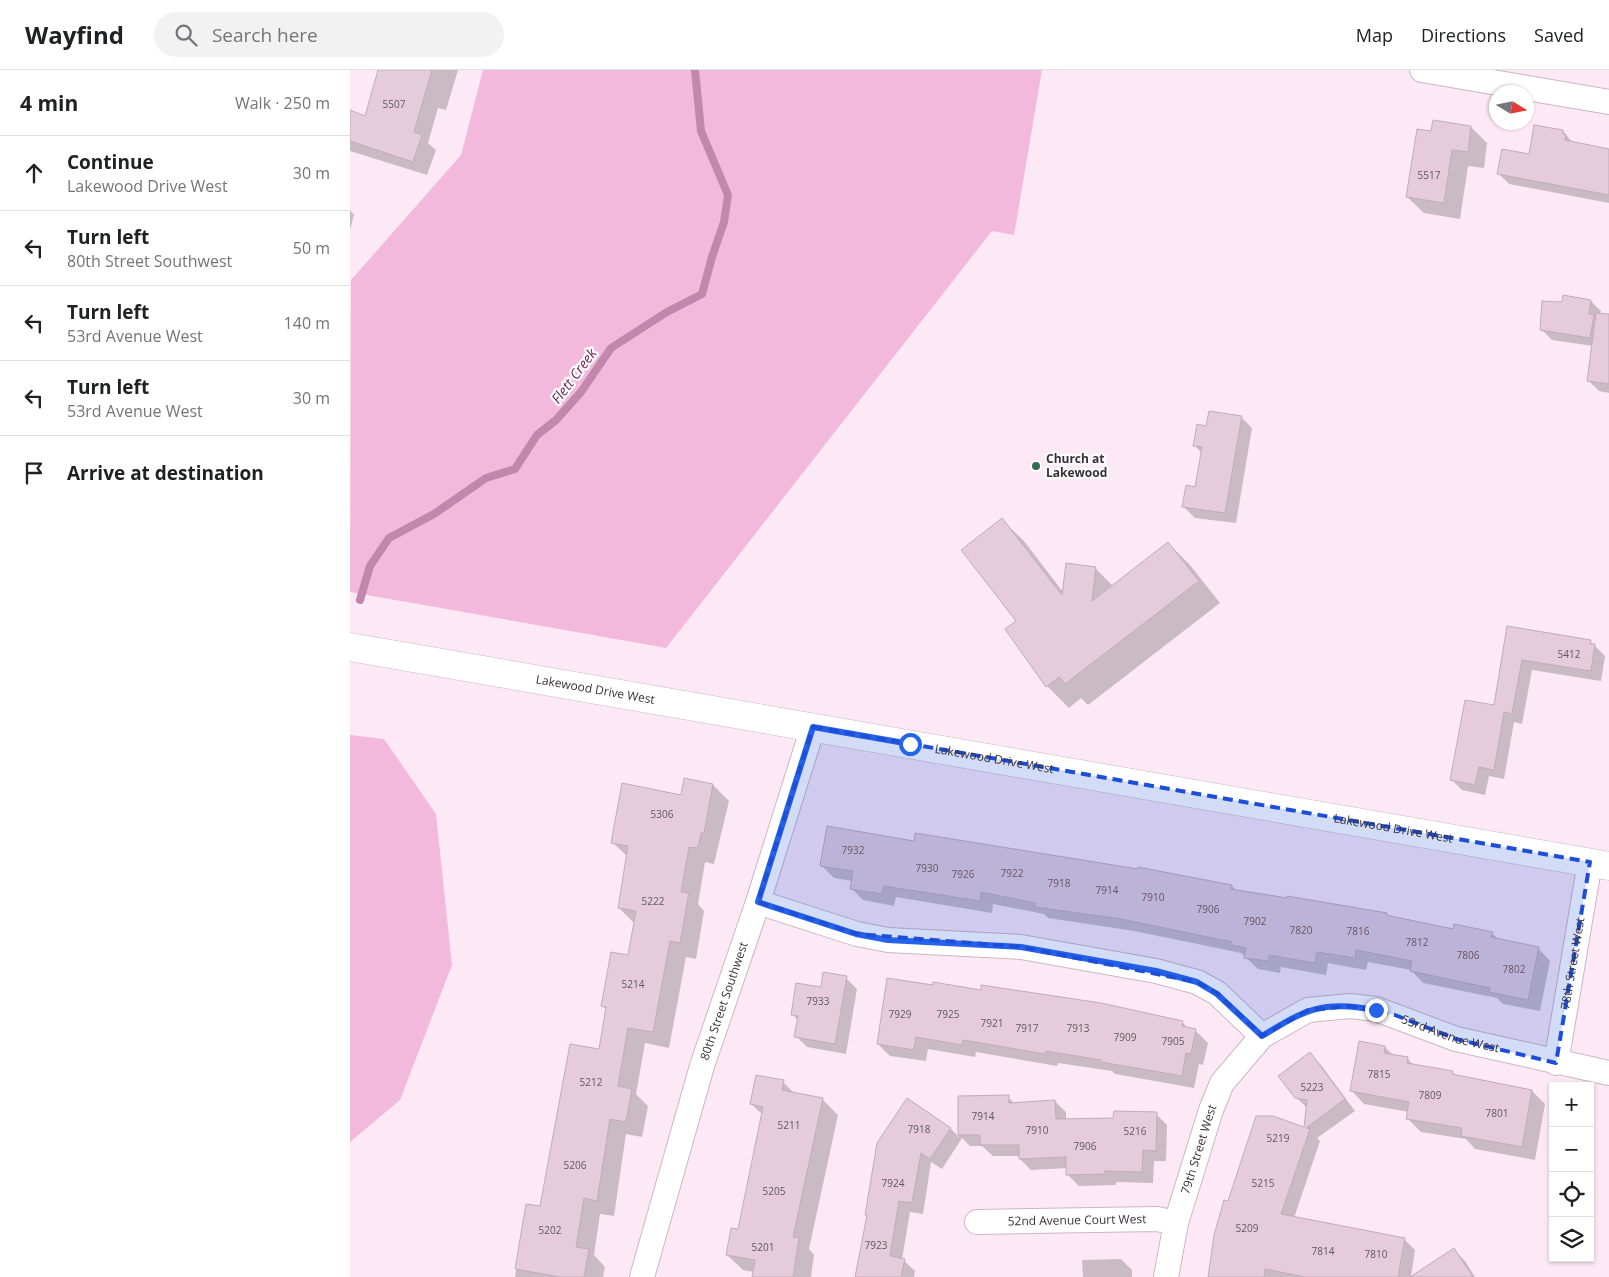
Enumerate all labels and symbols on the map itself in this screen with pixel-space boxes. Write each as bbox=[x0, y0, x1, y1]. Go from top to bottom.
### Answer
north arrow bbox=[1489, 85, 1534, 130]
house number: 5507 bbox=[383, 97, 406, 111]
house number: 5517 bbox=[1418, 168, 1441, 182]
water label: Flett Creek bbox=[547, 343, 601, 407]
place label: Church at Lakewood bbox=[1046, 450, 1107, 481]
marker: Church at Lakewood bbox=[1030, 460, 1042, 472]
house number: 5412 bbox=[1558, 647, 1581, 661]
street label: Lakewood Drive West bbox=[535, 670, 656, 708]
route start bbox=[899, 733, 922, 756]
street label: Lakewood Drive West bbox=[934, 740, 1055, 777]
house number: 5306 bbox=[651, 807, 674, 821]
street label: Lakewood Drive West bbox=[1333, 809, 1454, 847]
house number: 7932 bbox=[842, 843, 865, 857]
house number: 7930 bbox=[916, 861, 939, 875]
house number: 7922 bbox=[1001, 866, 1024, 880]
house number: 7926 bbox=[952, 867, 975, 881]
house number: 7918 bbox=[1048, 876, 1071, 890]
house number: 7914 bbox=[1096, 883, 1119, 897]
house number: 7910 bbox=[1142, 890, 1165, 904]
house number: 5222 bbox=[642, 894, 665, 908]
house number: 7906 bbox=[1197, 902, 1220, 916]
house number: 7902 bbox=[1244, 914, 1267, 928]
street label: 78th Street West bbox=[1556, 916, 1588, 1011]
house number: 7820 bbox=[1290, 923, 1313, 937]
house number: 7816 bbox=[1347, 924, 1370, 938]
house number: 7812 bbox=[1406, 935, 1429, 949]
street label: 80th Street Southwest bbox=[696, 939, 752, 1062]
house number: 7806 bbox=[1457, 948, 1480, 962]
house number: 7802 bbox=[1503, 962, 1526, 976]
house number: 5214 bbox=[622, 977, 645, 991]
house number: 7933 bbox=[807, 994, 830, 1008]
route end bbox=[1365, 999, 1388, 1022]
house number: 7929 bbox=[889, 1007, 912, 1021]
house number: 7925 bbox=[937, 1007, 960, 1021]
street label: 53rd Avenue West bbox=[1399, 1010, 1501, 1056]
house number: 7921 bbox=[981, 1016, 1003, 1030]
house number: 7917 bbox=[1016, 1021, 1039, 1035]
house number: 7913 bbox=[1067, 1021, 1090, 1035]
house number: 7909 bbox=[1114, 1030, 1137, 1044]
house number: 7905 bbox=[1162, 1034, 1185, 1048]
house number: 7815 bbox=[1368, 1067, 1391, 1081]
house number: 5212 bbox=[580, 1075, 603, 1089]
house number: 5223 bbox=[1301, 1080, 1324, 1094]
house number: 7809 bbox=[1419, 1088, 1442, 1102]
street label: 79th Street West bbox=[1176, 1102, 1220, 1196]
house number: 7801 bbox=[1486, 1106, 1508, 1120]
house number: 7914 bbox=[972, 1109, 995, 1123]
house number: 5211 bbox=[778, 1118, 800, 1132]
house number: 7918 bbox=[908, 1122, 931, 1136]
house number: 7910 bbox=[1026, 1123, 1049, 1137]
house number: 5216 bbox=[1124, 1124, 1147, 1138]
house number: 5219 bbox=[1267, 1131, 1290, 1145]
house number: 7906 bbox=[1074, 1139, 1097, 1153]
house number: 5206 bbox=[564, 1158, 587, 1172]
house number: 7924 bbox=[882, 1176, 905, 1190]
house number: 5215 bbox=[1252, 1176, 1275, 1190]
house number: 5205 bbox=[763, 1184, 786, 1198]
street label: 52nd Avenue Court West bbox=[1007, 1210, 1147, 1229]
house number: 5209 bbox=[1236, 1221, 1259, 1235]
house number: 5202 bbox=[539, 1223, 562, 1237]
house number: 7923 bbox=[865, 1238, 888, 1252]
house number: 5201 bbox=[752, 1240, 774, 1254]
house number: 7814 bbox=[1312, 1244, 1335, 1258]
house number: 7810 bbox=[1365, 1247, 1388, 1261]

